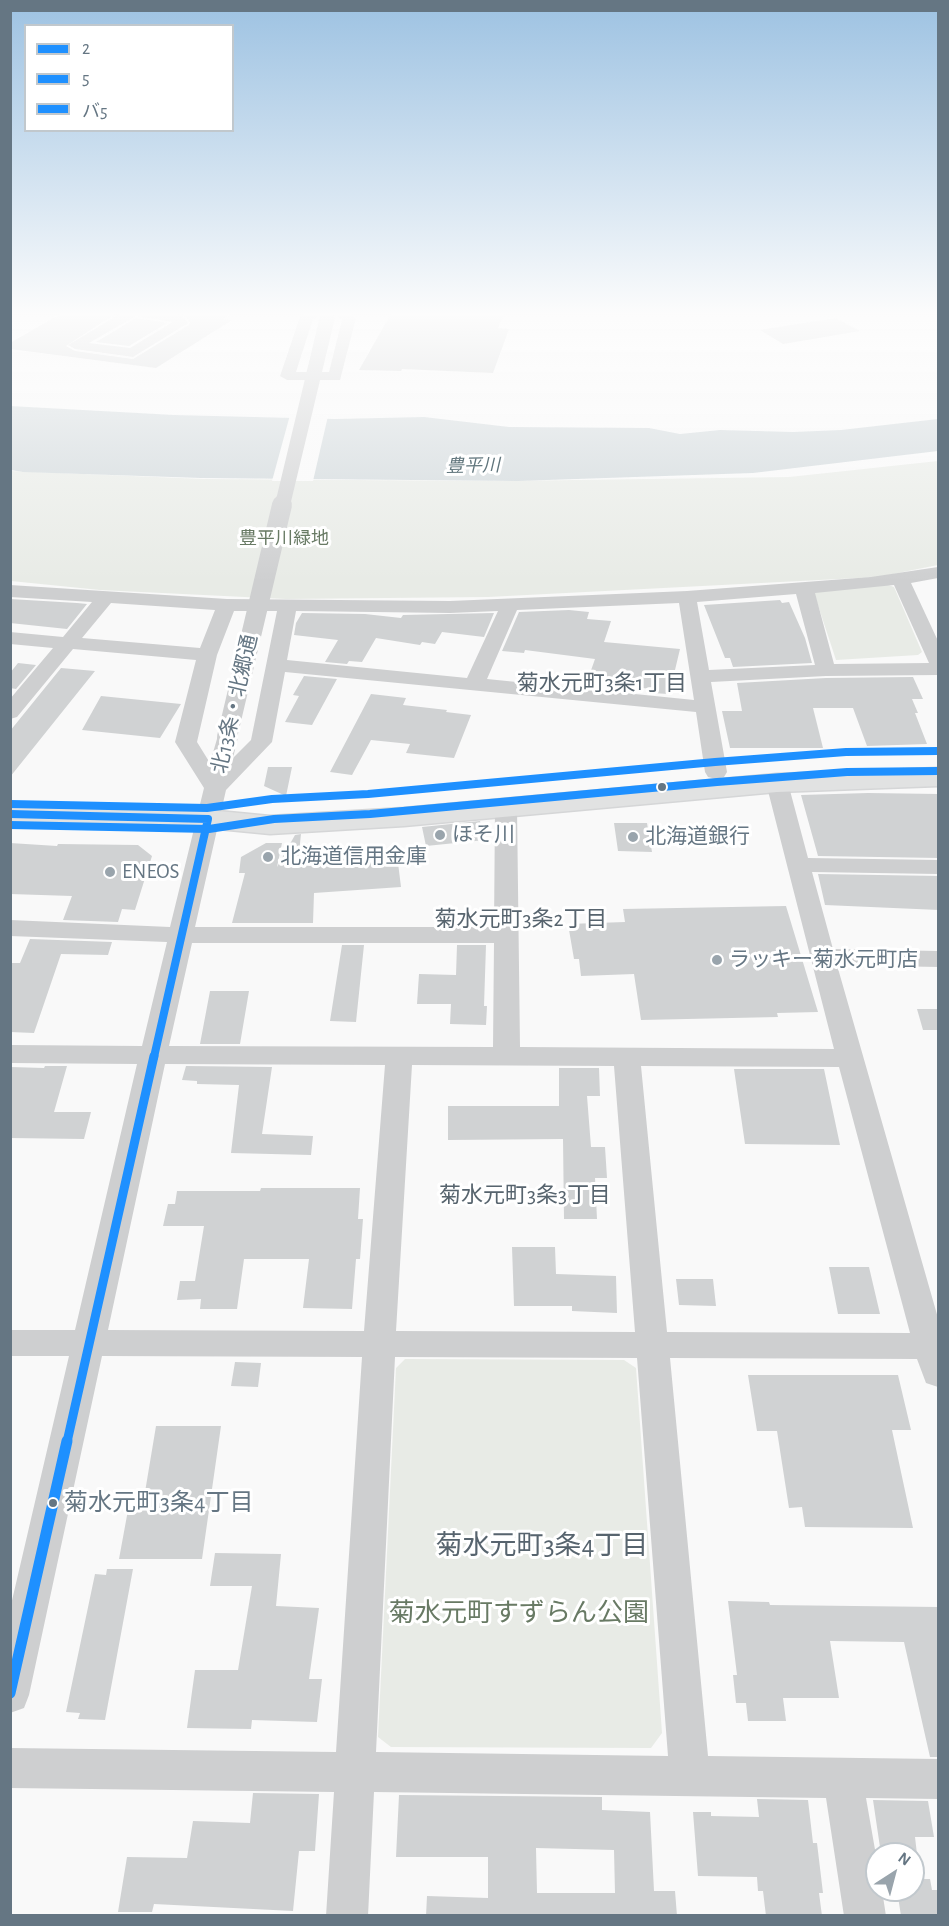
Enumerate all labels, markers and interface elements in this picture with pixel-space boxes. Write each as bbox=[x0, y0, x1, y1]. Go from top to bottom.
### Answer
legend bbox=[24, 24, 234, 132]
text: 2 bbox=[82, 40, 90, 58]
text: 5 bbox=[82, 70, 90, 88]
text: バ5 bbox=[82, 103, 108, 121]
water label: 豊平川 bbox=[446, 455, 500, 477]
park label: 豊平川緑地 bbox=[239, 528, 329, 550]
street label: 北13条・北郷通 bbox=[207, 632, 263, 776]
district label: 菊水元町3条1丁目 bbox=[517, 670, 687, 696]
unlabelled marker bbox=[656, 781, 668, 793]
place label: ほそ川 bbox=[452, 822, 515, 848]
place label: 北海道銀行 bbox=[645, 824, 750, 850]
marker: ほそ川 bbox=[433, 828, 447, 842]
marker: 北海道銀行 bbox=[626, 830, 640, 844]
place label: 北海道信用金庫 bbox=[280, 844, 427, 870]
marker: 北海道信用金庫 bbox=[261, 850, 275, 864]
place label: ENEOS bbox=[122, 859, 179, 885]
marker: ENEOS bbox=[103, 865, 117, 879]
district label: 菊水元町3条2丁目 bbox=[434, 906, 608, 932]
place label: ラッキー菊水元町店 bbox=[729, 947, 918, 973]
marker: ラッキー菊水元町店 bbox=[710, 953, 724, 967]
district label: 菊水元町3条3丁目 bbox=[439, 1182, 611, 1208]
place label: 菊水元町3条4丁目 bbox=[64, 1489, 253, 1517]
marker: 菊水元町3条4丁目 bbox=[47, 1497, 59, 1509]
district label: 菊水元町3条4丁目 bbox=[435, 1530, 649, 1562]
park label: 菊水元町すずらん公園 bbox=[389, 1597, 649, 1629]
north arrow bbox=[865, 1842, 925, 1902]
text: N bbox=[895, 1849, 914, 1869]

